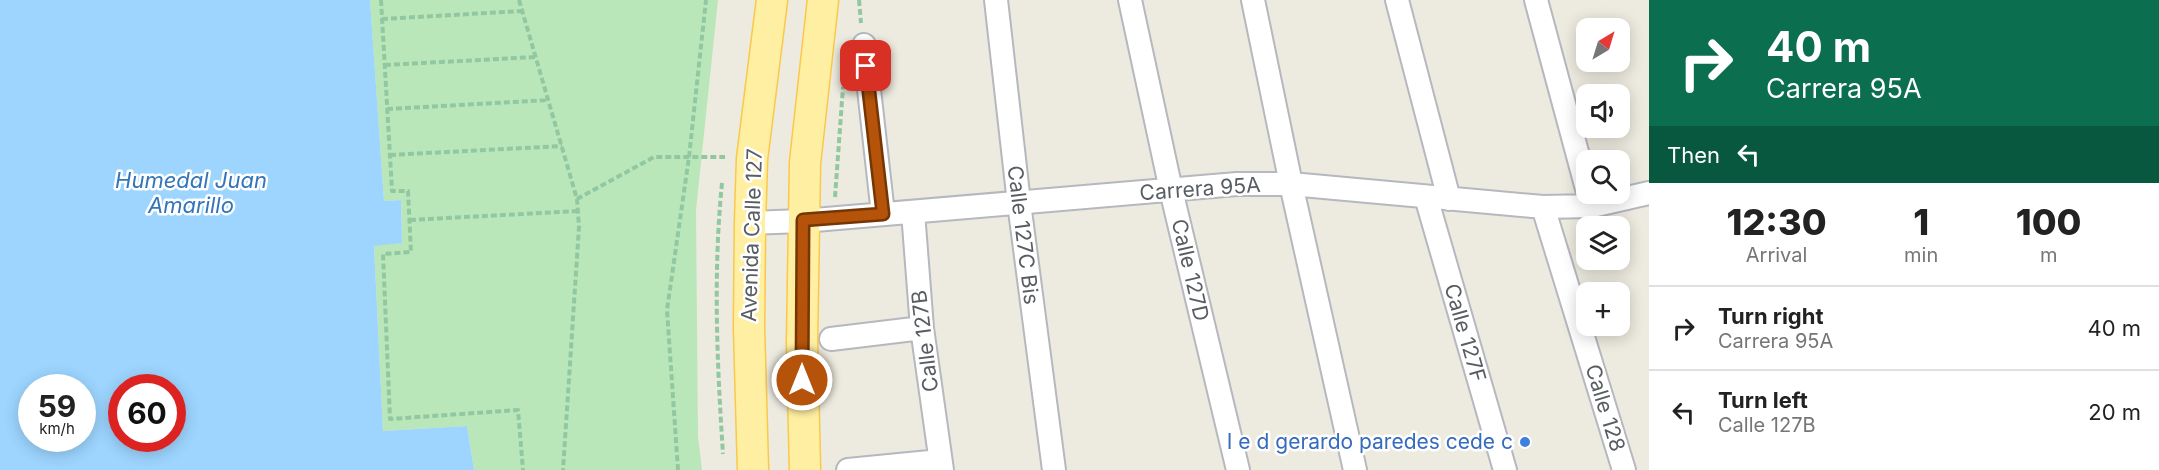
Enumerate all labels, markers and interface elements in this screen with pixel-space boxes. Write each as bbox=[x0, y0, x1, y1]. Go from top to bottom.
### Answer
north arrow bbox=[1576, 18, 1630, 72]
map controls bbox=[1576, 18, 1630, 336]
text: 40 m bbox=[1766, 21, 1871, 72]
icon: right bbox=[1667, 24, 1745, 102]
pin bbox=[840, 40, 891, 91]
icon: arrive bbox=[849, 49, 882, 82]
text: Carrera 95A bbox=[1766, 72, 1922, 105]
button: sound bbox=[1576, 84, 1630, 138]
icon: left bbox=[1732, 138, 1765, 171]
text: Then bbox=[1667, 142, 1720, 168]
street label: Avenida Calle 127 bbox=[736, 148, 767, 322]
button: search bbox=[1576, 150, 1630, 204]
street label: Calle 127C Bis bbox=[1003, 164, 1044, 306]
water label: Humedal Juan Amarillo bbox=[115, 167, 267, 218]
street label: Carrera 95A bbox=[1139, 172, 1261, 205]
text: 12:30 bbox=[1727, 200, 1827, 244]
text: 1 bbox=[1913, 200, 1929, 244]
text: 100 bbox=[2016, 200, 2082, 244]
street label: Calle 127D bbox=[1167, 216, 1214, 323]
button: layers bbox=[1576, 216, 1630, 270]
text: Arrival bbox=[1746, 243, 1807, 267]
text: min bbox=[1904, 243, 1938, 267]
text: m bbox=[2040, 243, 2057, 267]
street label: Calle 127F bbox=[1440, 281, 1491, 385]
button: + bbox=[1576, 282, 1630, 336]
street label: Calle 127B bbox=[906, 289, 943, 393]
text: Turn right bbox=[1718, 303, 1824, 329]
icon: right bbox=[1667, 312, 1700, 345]
text: 40 m bbox=[2087, 315, 2141, 341]
text: Carrera 95A bbox=[1718, 329, 1833, 353]
position arrow bbox=[770, 348, 834, 412]
street label: Calle 128 bbox=[1580, 361, 1631, 454]
speed limit sign: 60 bbox=[108, 374, 186, 452]
text: Turn left bbox=[1718, 387, 1808, 413]
text: 59 bbox=[38, 388, 76, 424]
icon: left bbox=[1667, 396, 1700, 429]
text: 20 m bbox=[2088, 399, 2141, 425]
text: Calle 127B bbox=[1718, 413, 1816, 437]
text: km/h bbox=[39, 419, 75, 438]
place label: I e d gerardo paredes cede c bbox=[1227, 429, 1513, 454]
marker: I e d gerardo paredes cede c bbox=[1518, 435, 1532, 449]

